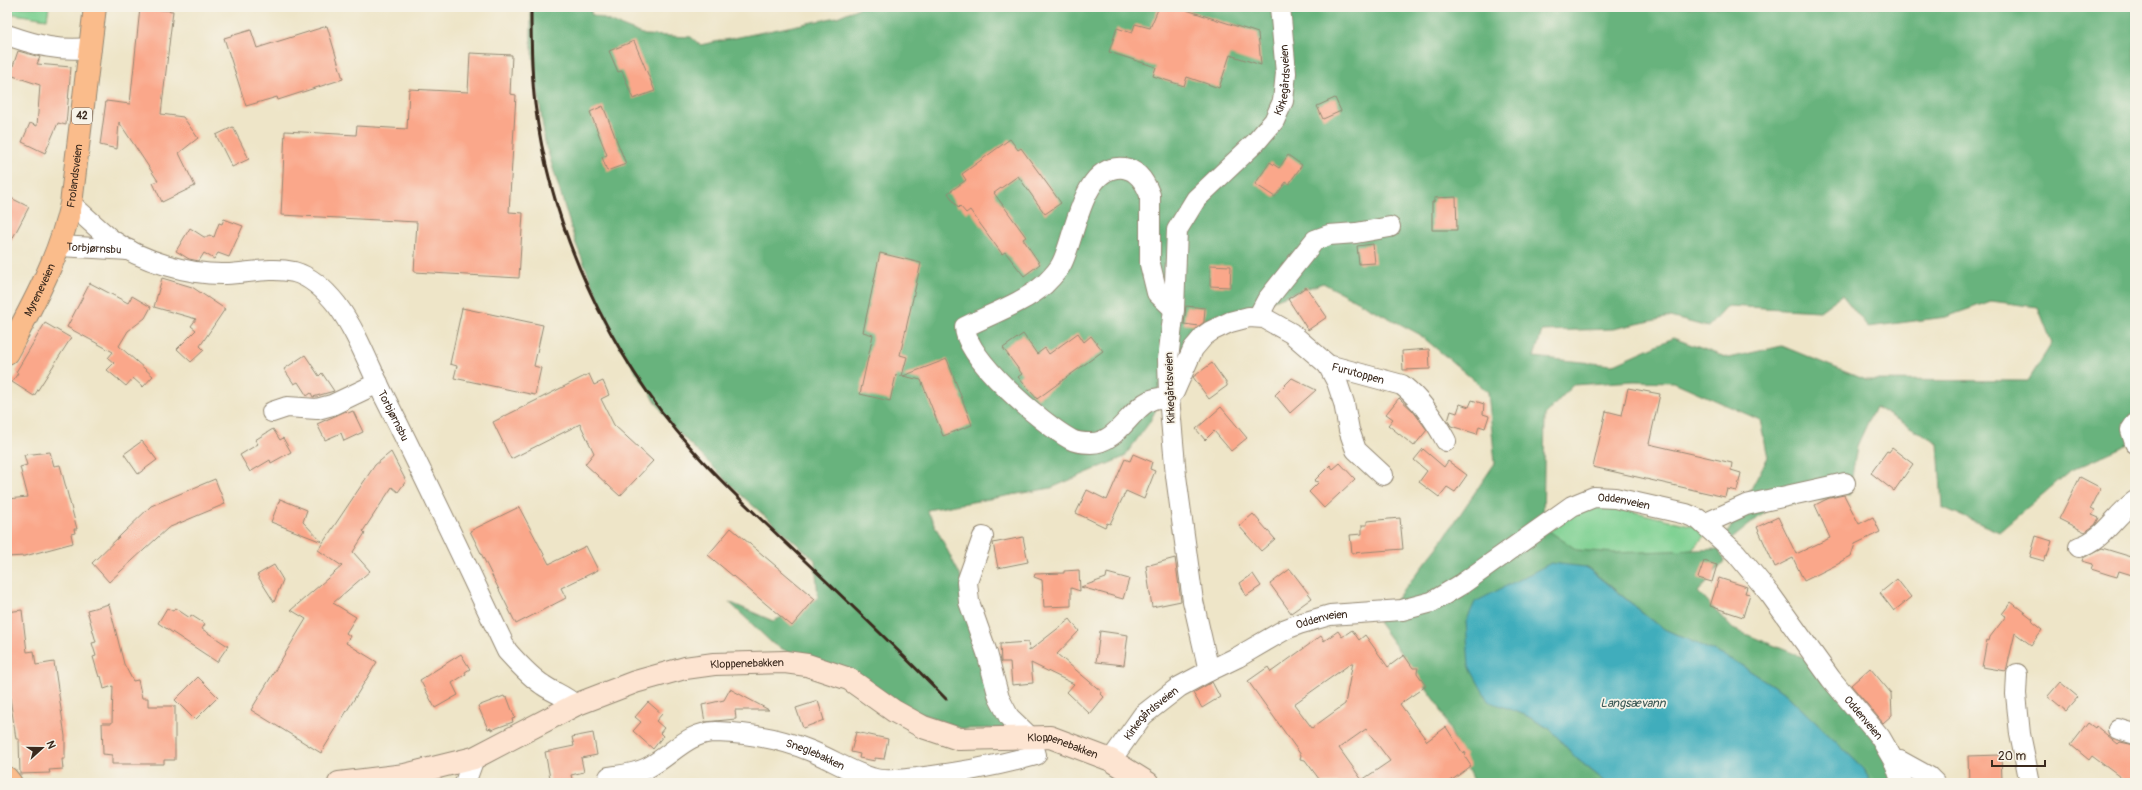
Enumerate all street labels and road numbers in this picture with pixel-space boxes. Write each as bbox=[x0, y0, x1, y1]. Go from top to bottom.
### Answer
street label: Kirkegårdsveien bbox=[1271, 44, 1292, 117]
road number: 42 bbox=[72, 108, 92, 124]
street label: Frolandsveien bbox=[64, 143, 85, 209]
street label: Torbjørnsbu bbox=[66, 240, 122, 256]
street label: Myreneveien bbox=[21, 261, 57, 318]
street label: Kirkegårdsveien bbox=[1162, 352, 1178, 424]
street label: Furutoppen bbox=[1330, 360, 1386, 386]
street label: Torbjørnsbu bbox=[376, 388, 412, 443]
street label: Oddenveien bbox=[1597, 491, 1651, 512]
street label: Oddenveien bbox=[1294, 607, 1348, 631]
street label: Kloppenebakken bbox=[709, 656, 784, 671]
street label: Kirkegårdsveien bbox=[1121, 684, 1181, 742]
street label: Oddenveien bbox=[1841, 693, 1886, 742]
street label: Kloppenebakken bbox=[1027, 730, 1100, 761]
street label: Sneglebakken bbox=[784, 736, 847, 773]

